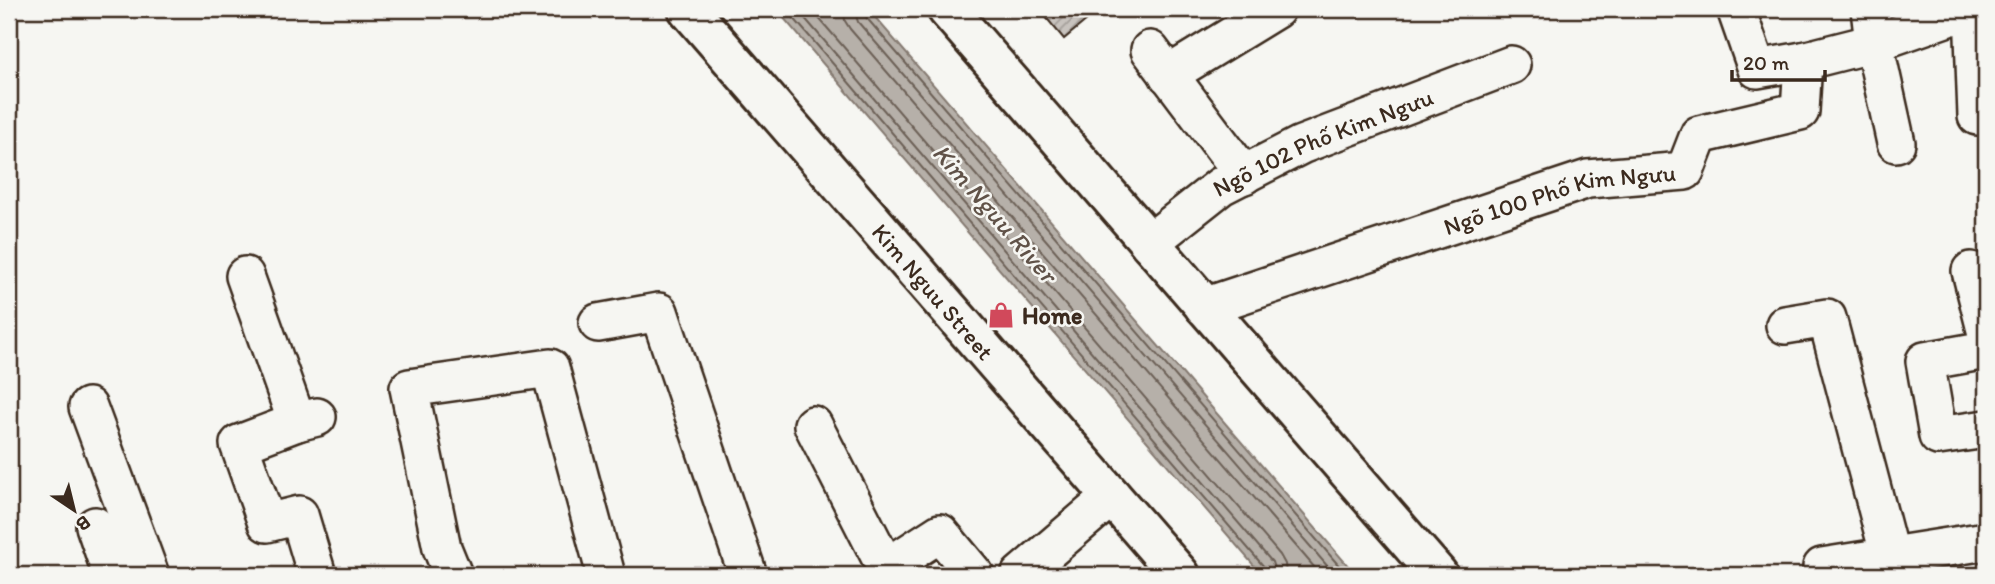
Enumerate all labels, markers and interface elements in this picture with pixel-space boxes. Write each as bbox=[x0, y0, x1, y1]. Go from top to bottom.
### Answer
scale bar bbox=[1732, 38, 1825, 82]
text: 20 m bbox=[1743, 50, 1790, 75]
street label: Ngõ 102 Phố Kim Ngưu bbox=[1208, 82, 1437, 202]
water label: Kim Nguu River bbox=[926, 137, 1066, 291]
street label: Ngõ 100 Phố Kim Ngưu bbox=[1440, 157, 1677, 241]
street label: Kim Nguu Street bbox=[866, 217, 1000, 365]
shop icon: Home bbox=[986, 300, 1016, 330]
place label: Home bbox=[1022, 301, 1082, 330]
north arrow bbox=[38, 476, 108, 546]
text: B bbox=[72, 511, 95, 536]

